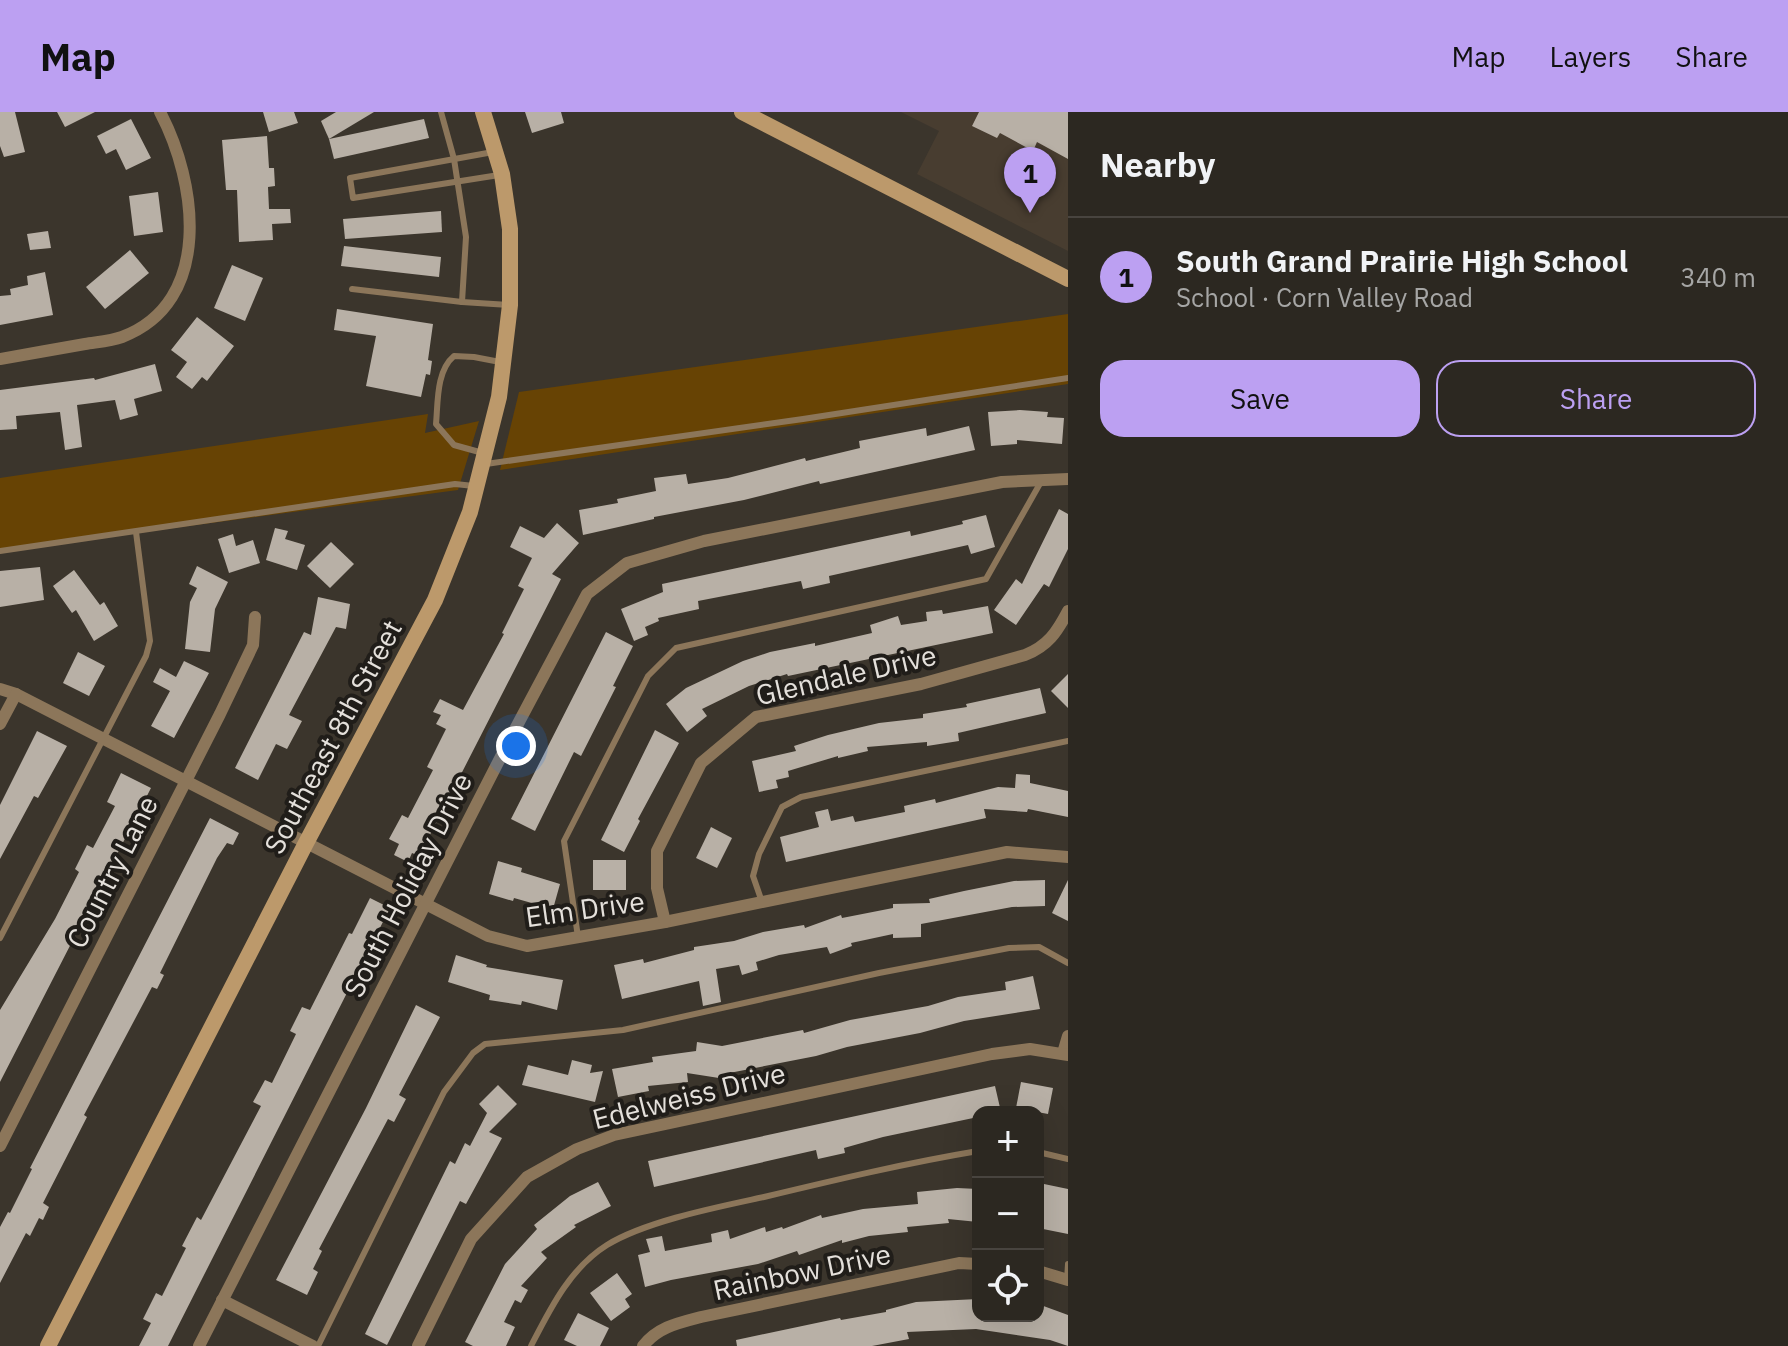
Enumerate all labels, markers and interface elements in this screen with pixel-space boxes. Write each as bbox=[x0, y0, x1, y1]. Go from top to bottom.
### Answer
text: Map bbox=[40, 32, 116, 81]
text: Map bbox=[1451, 38, 1505, 75]
text: Layers bbox=[1549, 38, 1631, 75]
text: Share bbox=[1675, 38, 1748, 75]
text: Nearby bbox=[1100, 142, 1215, 186]
pin: 1 bbox=[1004, 147, 1056, 213]
text: South Grand Prairie High School bbox=[1176, 241, 1628, 280]
text: 1 bbox=[1118, 260, 1134, 294]
text: 340 m bbox=[1680, 260, 1756, 294]
text: School · Corn Valley Road bbox=[1176, 280, 1473, 314]
button: Save bbox=[1100, 360, 1420, 437]
button: Share bbox=[1436, 360, 1756, 437]
street label: Southeast 8th Street bbox=[255, 613, 410, 860]
street label: Glendale Drive bbox=[752, 636, 940, 713]
your location bbox=[496, 726, 536, 766]
street label: South Holiday Drive bbox=[335, 766, 480, 1003]
street label: Country Lane bbox=[57, 789, 166, 954]
street label: Elm Drive bbox=[523, 882, 647, 935]
street label: Edelweiss Drive bbox=[589, 1054, 789, 1137]
map controls bbox=[972, 1106, 1044, 1322]
button: + bbox=[972, 1106, 1044, 1178]
button: − bbox=[972, 1178, 1044, 1250]
street label: Rainbow Drive bbox=[710, 1235, 894, 1308]
button: locate bbox=[972, 1250, 1044, 1322]

